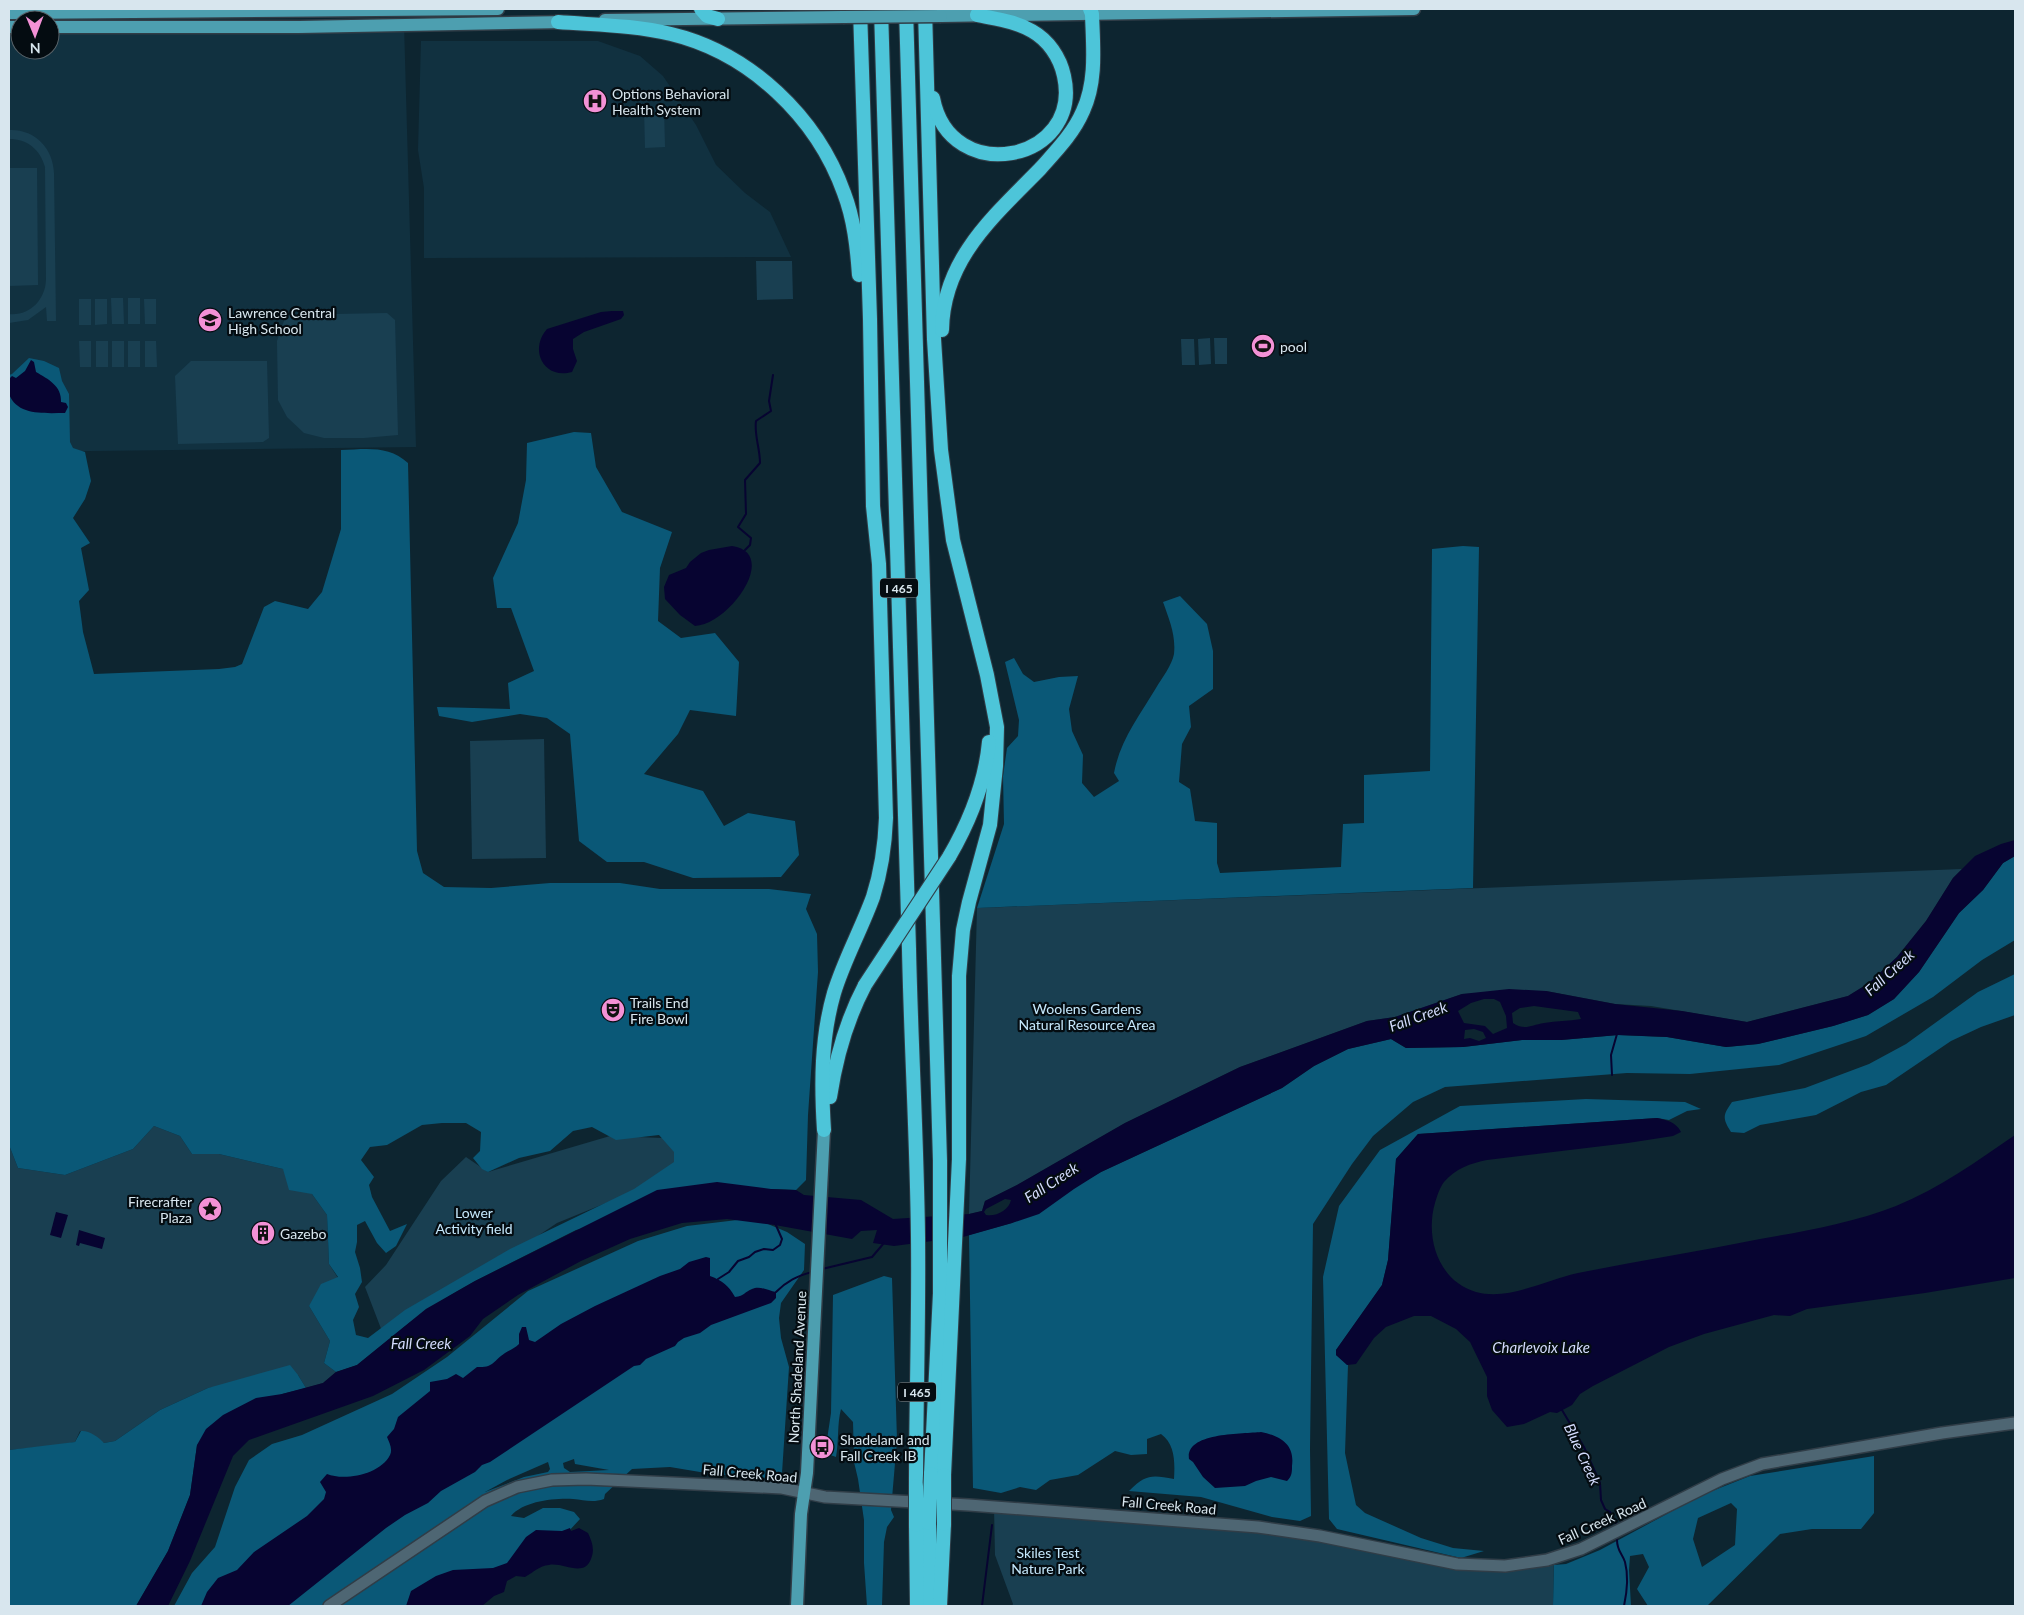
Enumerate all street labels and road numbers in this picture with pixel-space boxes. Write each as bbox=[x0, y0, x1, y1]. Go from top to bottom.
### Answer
road number: I 465 bbox=[880, 578, 918, 598]
street label: North Shadeland Avenue bbox=[785, 1290, 809, 1444]
road number: I 465 bbox=[898, 1382, 936, 1401]
street label: Fall Creek Road bbox=[702, 1460, 798, 1486]
street label: Fall Creek Road bbox=[1121, 1492, 1217, 1518]
street label: Fall Creek Road bbox=[1555, 1494, 1649, 1548]

